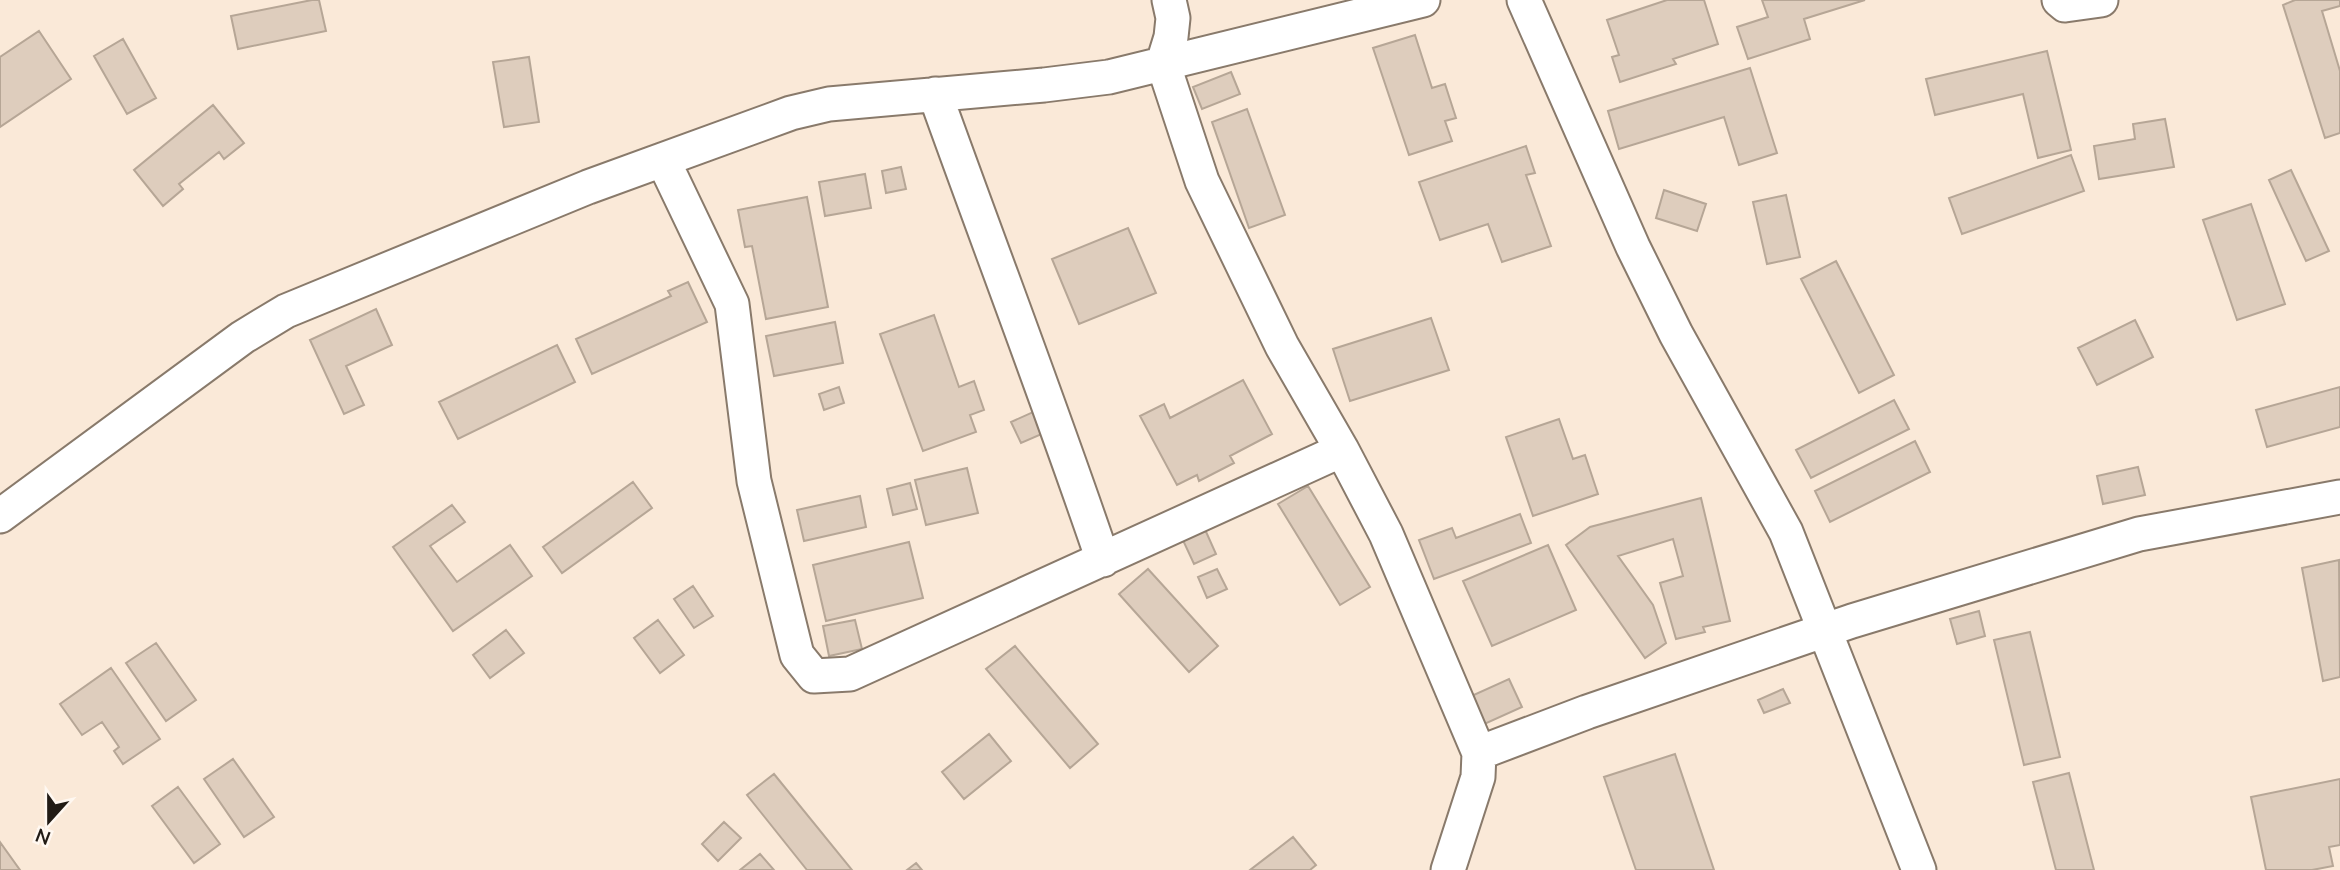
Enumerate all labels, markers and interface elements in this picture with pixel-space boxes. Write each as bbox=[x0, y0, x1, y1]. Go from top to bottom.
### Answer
north arrow bbox=[14, 786, 84, 856]
text: N bbox=[32, 821, 55, 851]

